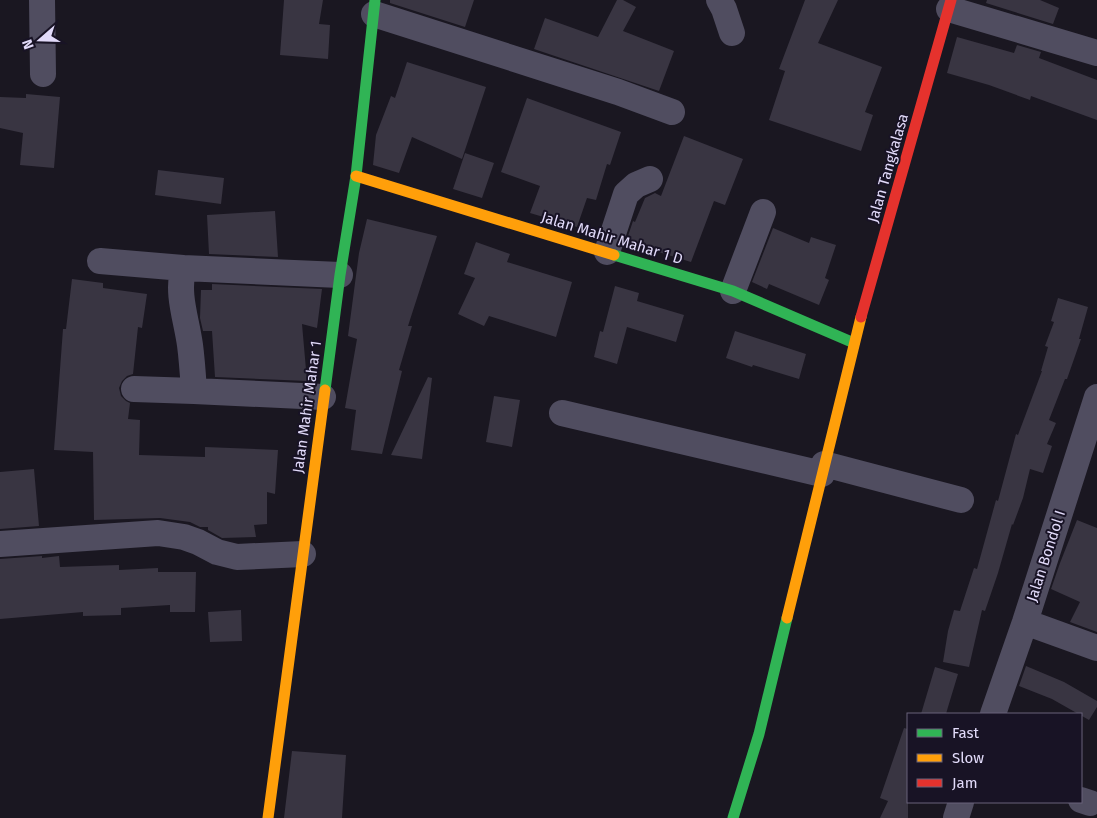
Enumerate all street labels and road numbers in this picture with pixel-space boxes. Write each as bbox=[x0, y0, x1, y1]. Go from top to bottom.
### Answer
street label: Jalan Tangkalasa bbox=[864, 111, 912, 225]
street label: Jalan Mahir Mahar 1 D bbox=[539, 208, 685, 268]
street label: Jalan Mahir Mahar 1 bbox=[289, 340, 325, 474]
street label: Jalan Bondol I bbox=[1023, 508, 1069, 604]

